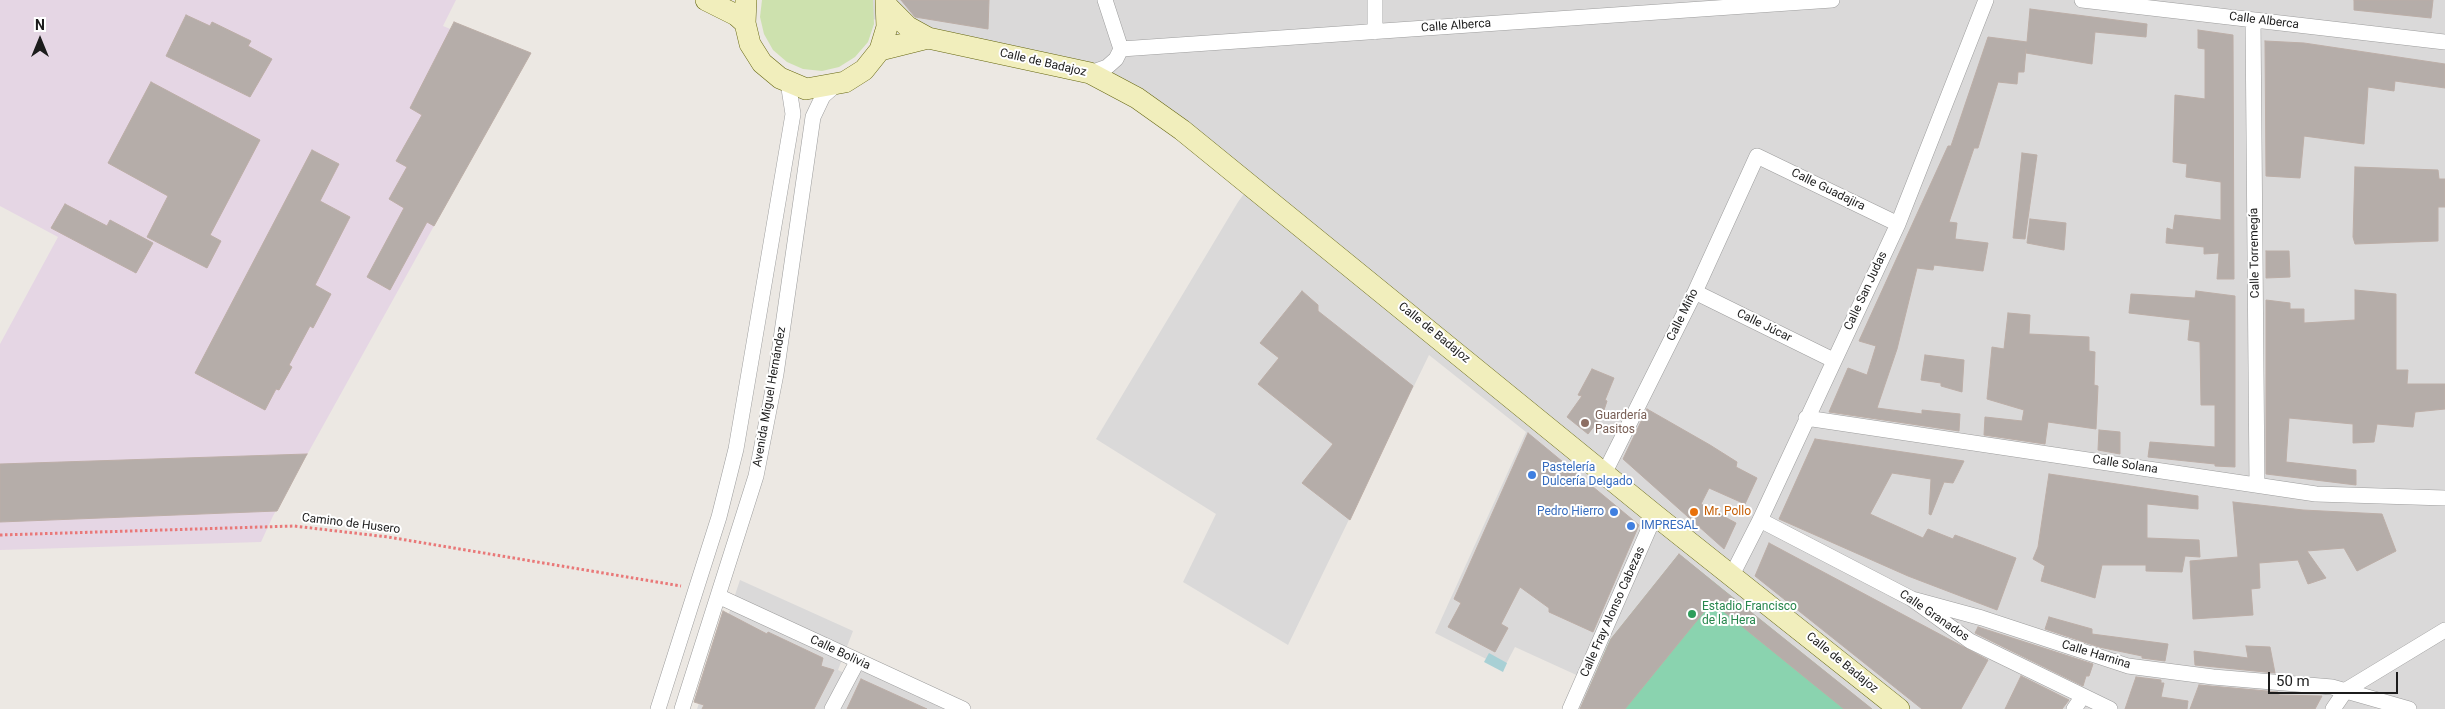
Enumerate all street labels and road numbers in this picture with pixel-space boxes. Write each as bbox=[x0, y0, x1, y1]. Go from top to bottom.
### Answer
street label: Calle Alberca bbox=[2228, 10, 2300, 32]
street label: Calle Alberca bbox=[1421, 16, 1491, 36]
street label: Calle de Badajoz bbox=[998, 46, 1088, 80]
street label: Calle Guadajira bbox=[1789, 166, 1867, 214]
street label: Calle Torremegía bbox=[2247, 208, 2263, 298]
street label: Calle San Judas bbox=[1841, 249, 1891, 333]
street label: Calle Miño bbox=[1664, 287, 1702, 343]
street label: Calle de Badajoz bbox=[1395, 300, 1473, 366]
street label: Calle Júcar bbox=[1734, 306, 1794, 346]
street label: Avenida Miguel Hernández bbox=[751, 326, 789, 468]
street label: Calle Solana bbox=[2091, 453, 2159, 477]
street label: Camino de Husero bbox=[301, 511, 401, 537]
street label: Calle Fray Alonso Cabezas bbox=[1578, 545, 1648, 679]
street label: Calle Granados bbox=[1896, 587, 1972, 645]
street label: Calle de Badajoz bbox=[1803, 630, 1881, 696]
street label: Calle Bolivia bbox=[808, 633, 872, 673]
street label: Calle Harnina bbox=[2060, 638, 2132, 672]

